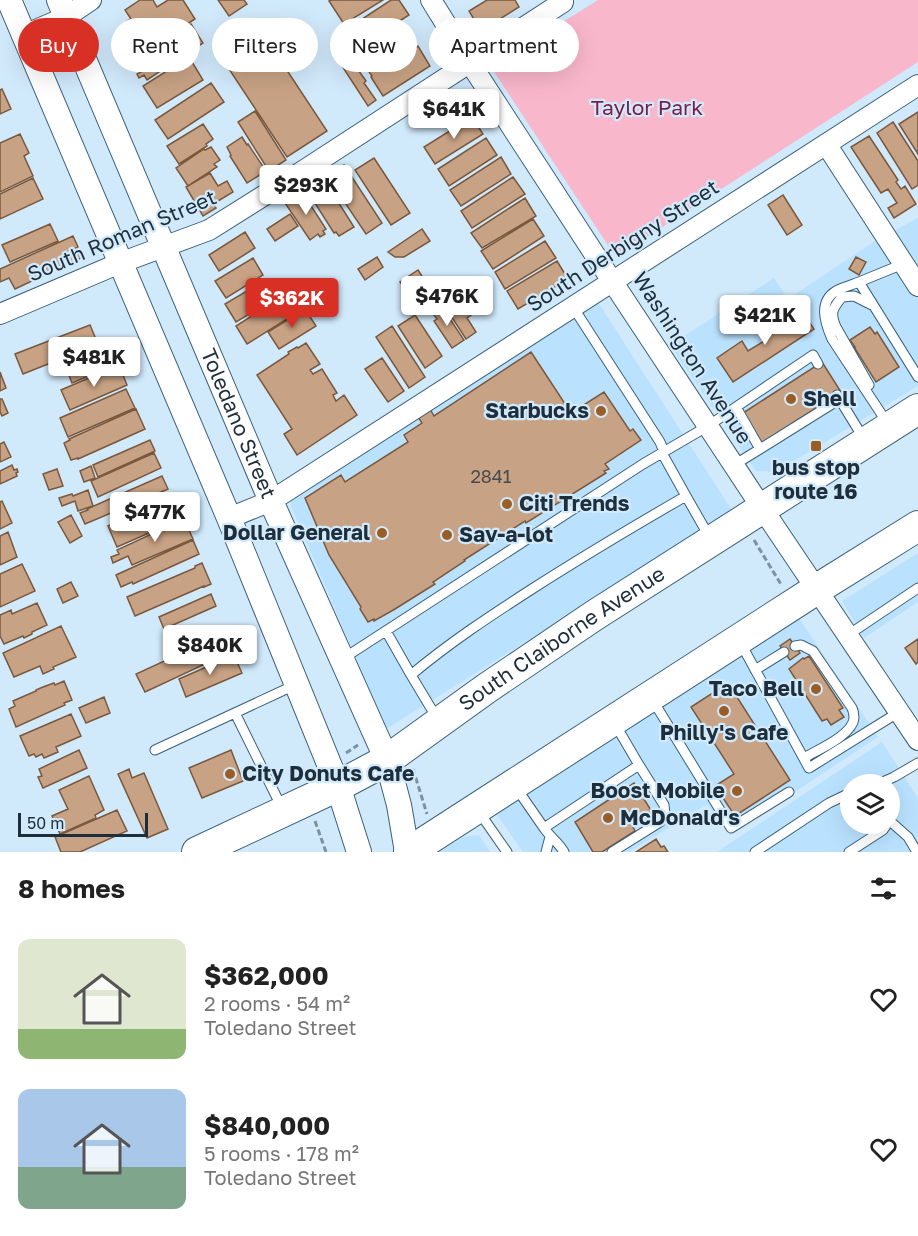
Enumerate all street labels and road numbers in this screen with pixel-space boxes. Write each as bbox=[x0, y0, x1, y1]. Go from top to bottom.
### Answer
street label: South Derbigny Street bbox=[522, 173, 723, 317]
street label: South Roman Street bbox=[23, 183, 220, 287]
street label: Washington Avenue bbox=[627, 267, 758, 448]
street label: Toledano Street bbox=[196, 344, 282, 502]
street label: South Claiborne Avenue bbox=[453, 560, 669, 716]

